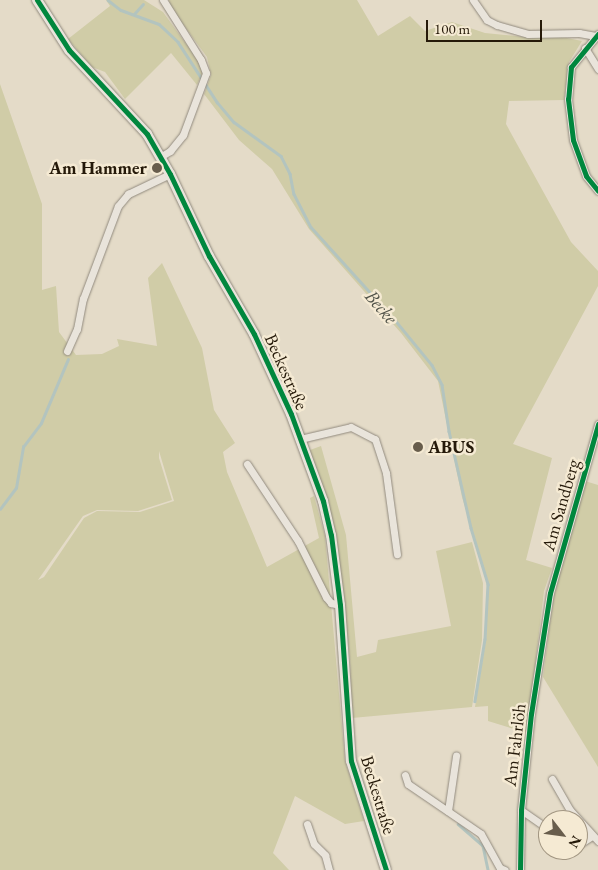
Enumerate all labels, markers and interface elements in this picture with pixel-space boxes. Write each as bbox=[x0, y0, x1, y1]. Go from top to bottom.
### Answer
scale bar bbox=[428, 10, 544, 42]
text: 100 m bbox=[434, 19, 470, 38]
place label: Am Hammer bbox=[49, 157, 147, 179]
marker: Am Hammer bbox=[151, 162, 163, 174]
water label: Becke bbox=[360, 285, 402, 329]
street label: Beckestraße bbox=[260, 331, 312, 413]
place label: ABUS bbox=[428, 436, 474, 458]
marker: ABUS bbox=[412, 441, 424, 453]
street label: Am Sandberg bbox=[538, 457, 584, 553]
street label: Am Fahrlöh bbox=[499, 702, 531, 788]
street label: Beckestraße bbox=[356, 753, 400, 837]
north arrow bbox=[538, 810, 588, 860]
text: N bbox=[565, 833, 586, 851]

